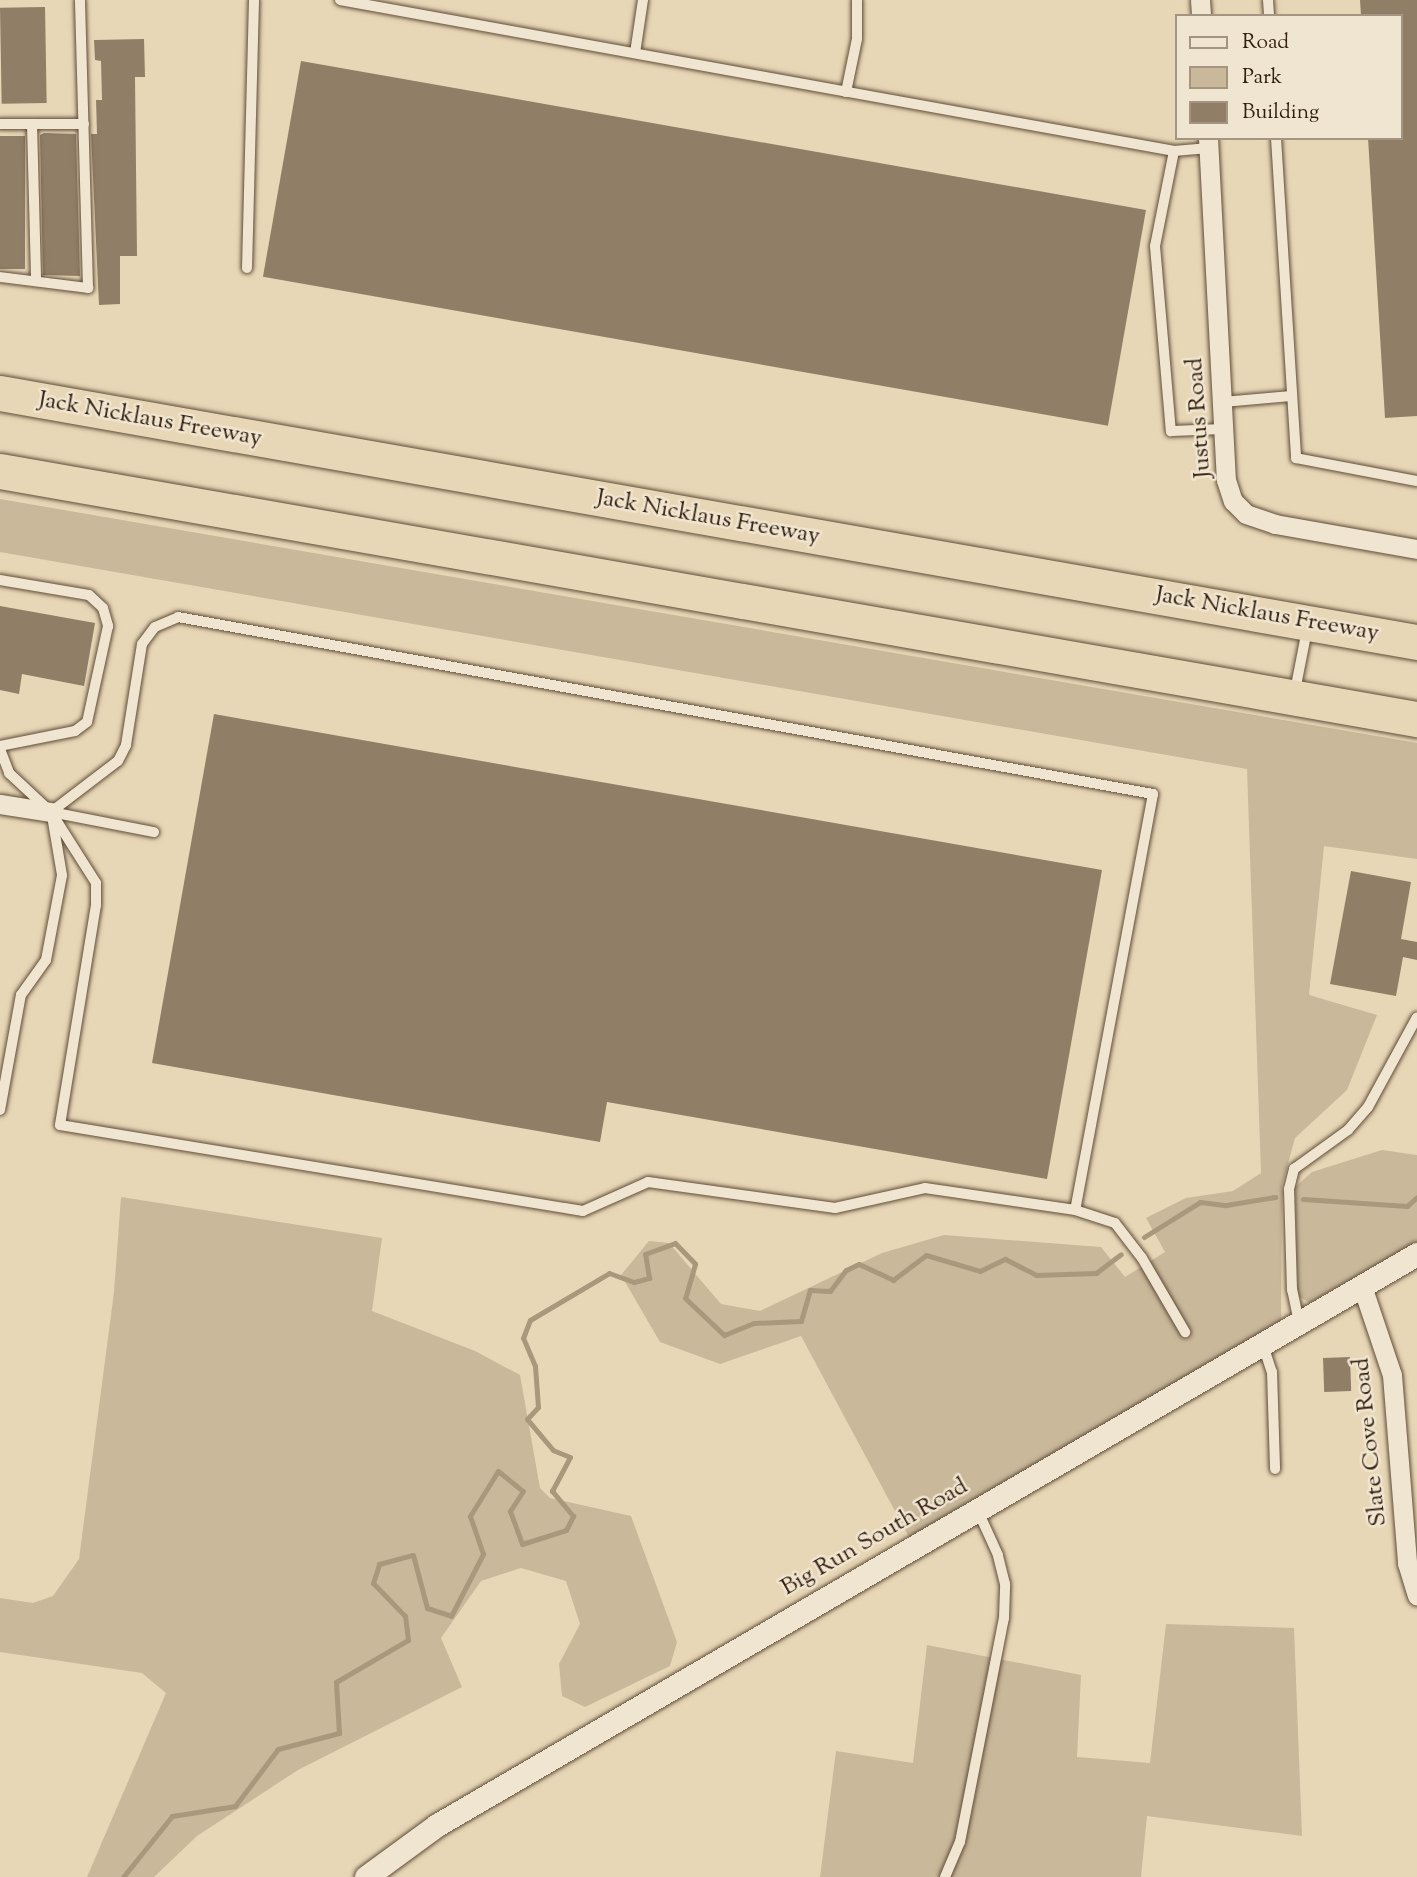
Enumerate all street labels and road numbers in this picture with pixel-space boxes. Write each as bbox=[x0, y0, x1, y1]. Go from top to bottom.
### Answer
street label: Justus Road bbox=[1181, 357, 1219, 479]
street label: Jack Nicklaus Freeway bbox=[36, 386, 264, 454]
street label: Jack Nicklaus Freeway bbox=[594, 484, 822, 552]
street label: Jack Nicklaus Freeway bbox=[1153, 581, 1381, 649]
street label: Slate Cove Road bbox=[1348, 1356, 1394, 1528]
street label: Big Run South Road bbox=[776, 1473, 974, 1603]

